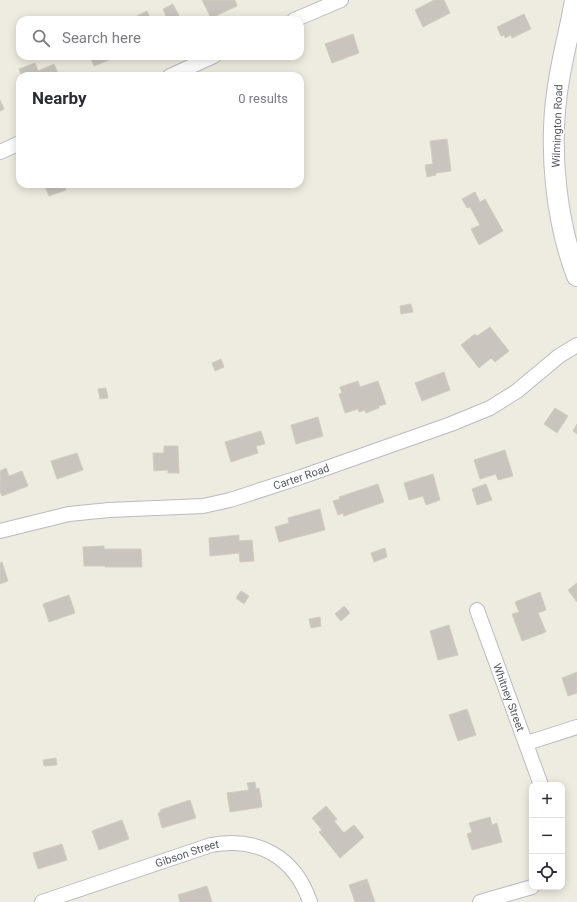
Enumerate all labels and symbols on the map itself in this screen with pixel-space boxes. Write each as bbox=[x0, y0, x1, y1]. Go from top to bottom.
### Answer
street label: Wilmington Road bbox=[550, 84, 565, 168]
street label: Carter Road bbox=[272, 462, 331, 493]
street label: Whitney Street bbox=[490, 662, 527, 733]
street label: Gibson Street bbox=[154, 838, 220, 870]

